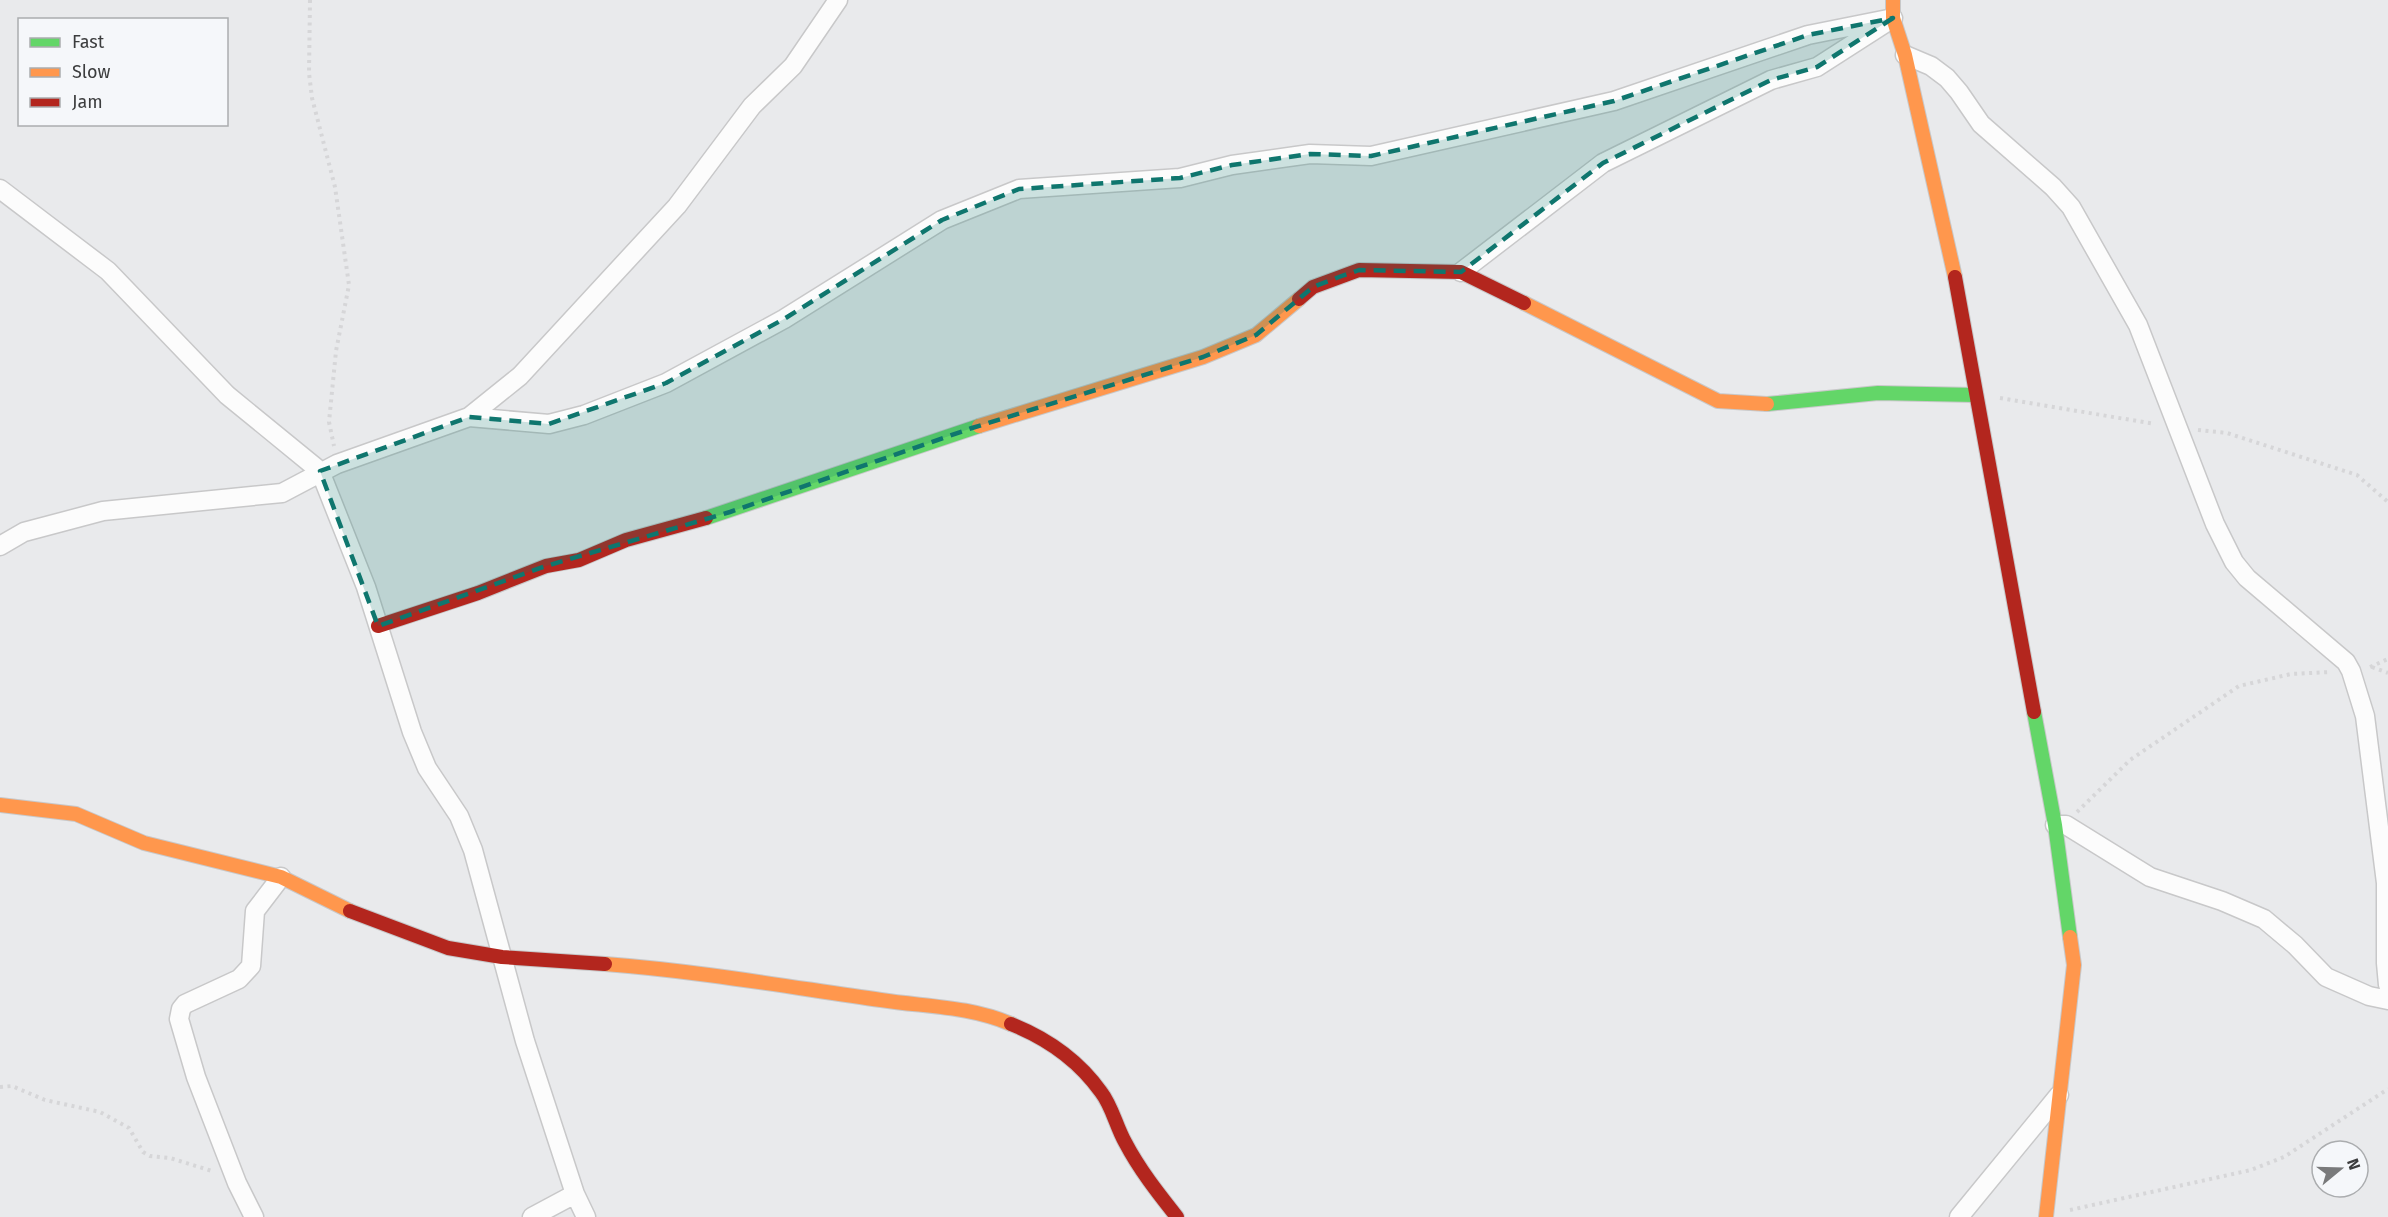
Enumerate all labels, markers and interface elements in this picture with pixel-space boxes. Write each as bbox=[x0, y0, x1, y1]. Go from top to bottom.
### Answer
legend bbox=[18, 18, 228, 126]
text: Fast bbox=[72, 31, 105, 53]
text: Slow bbox=[72, 61, 111, 83]
text: Jam bbox=[72, 91, 103, 113]
north arrow bbox=[2310, 1139, 2370, 1199]
text: N bbox=[2343, 1156, 2364, 1172]

